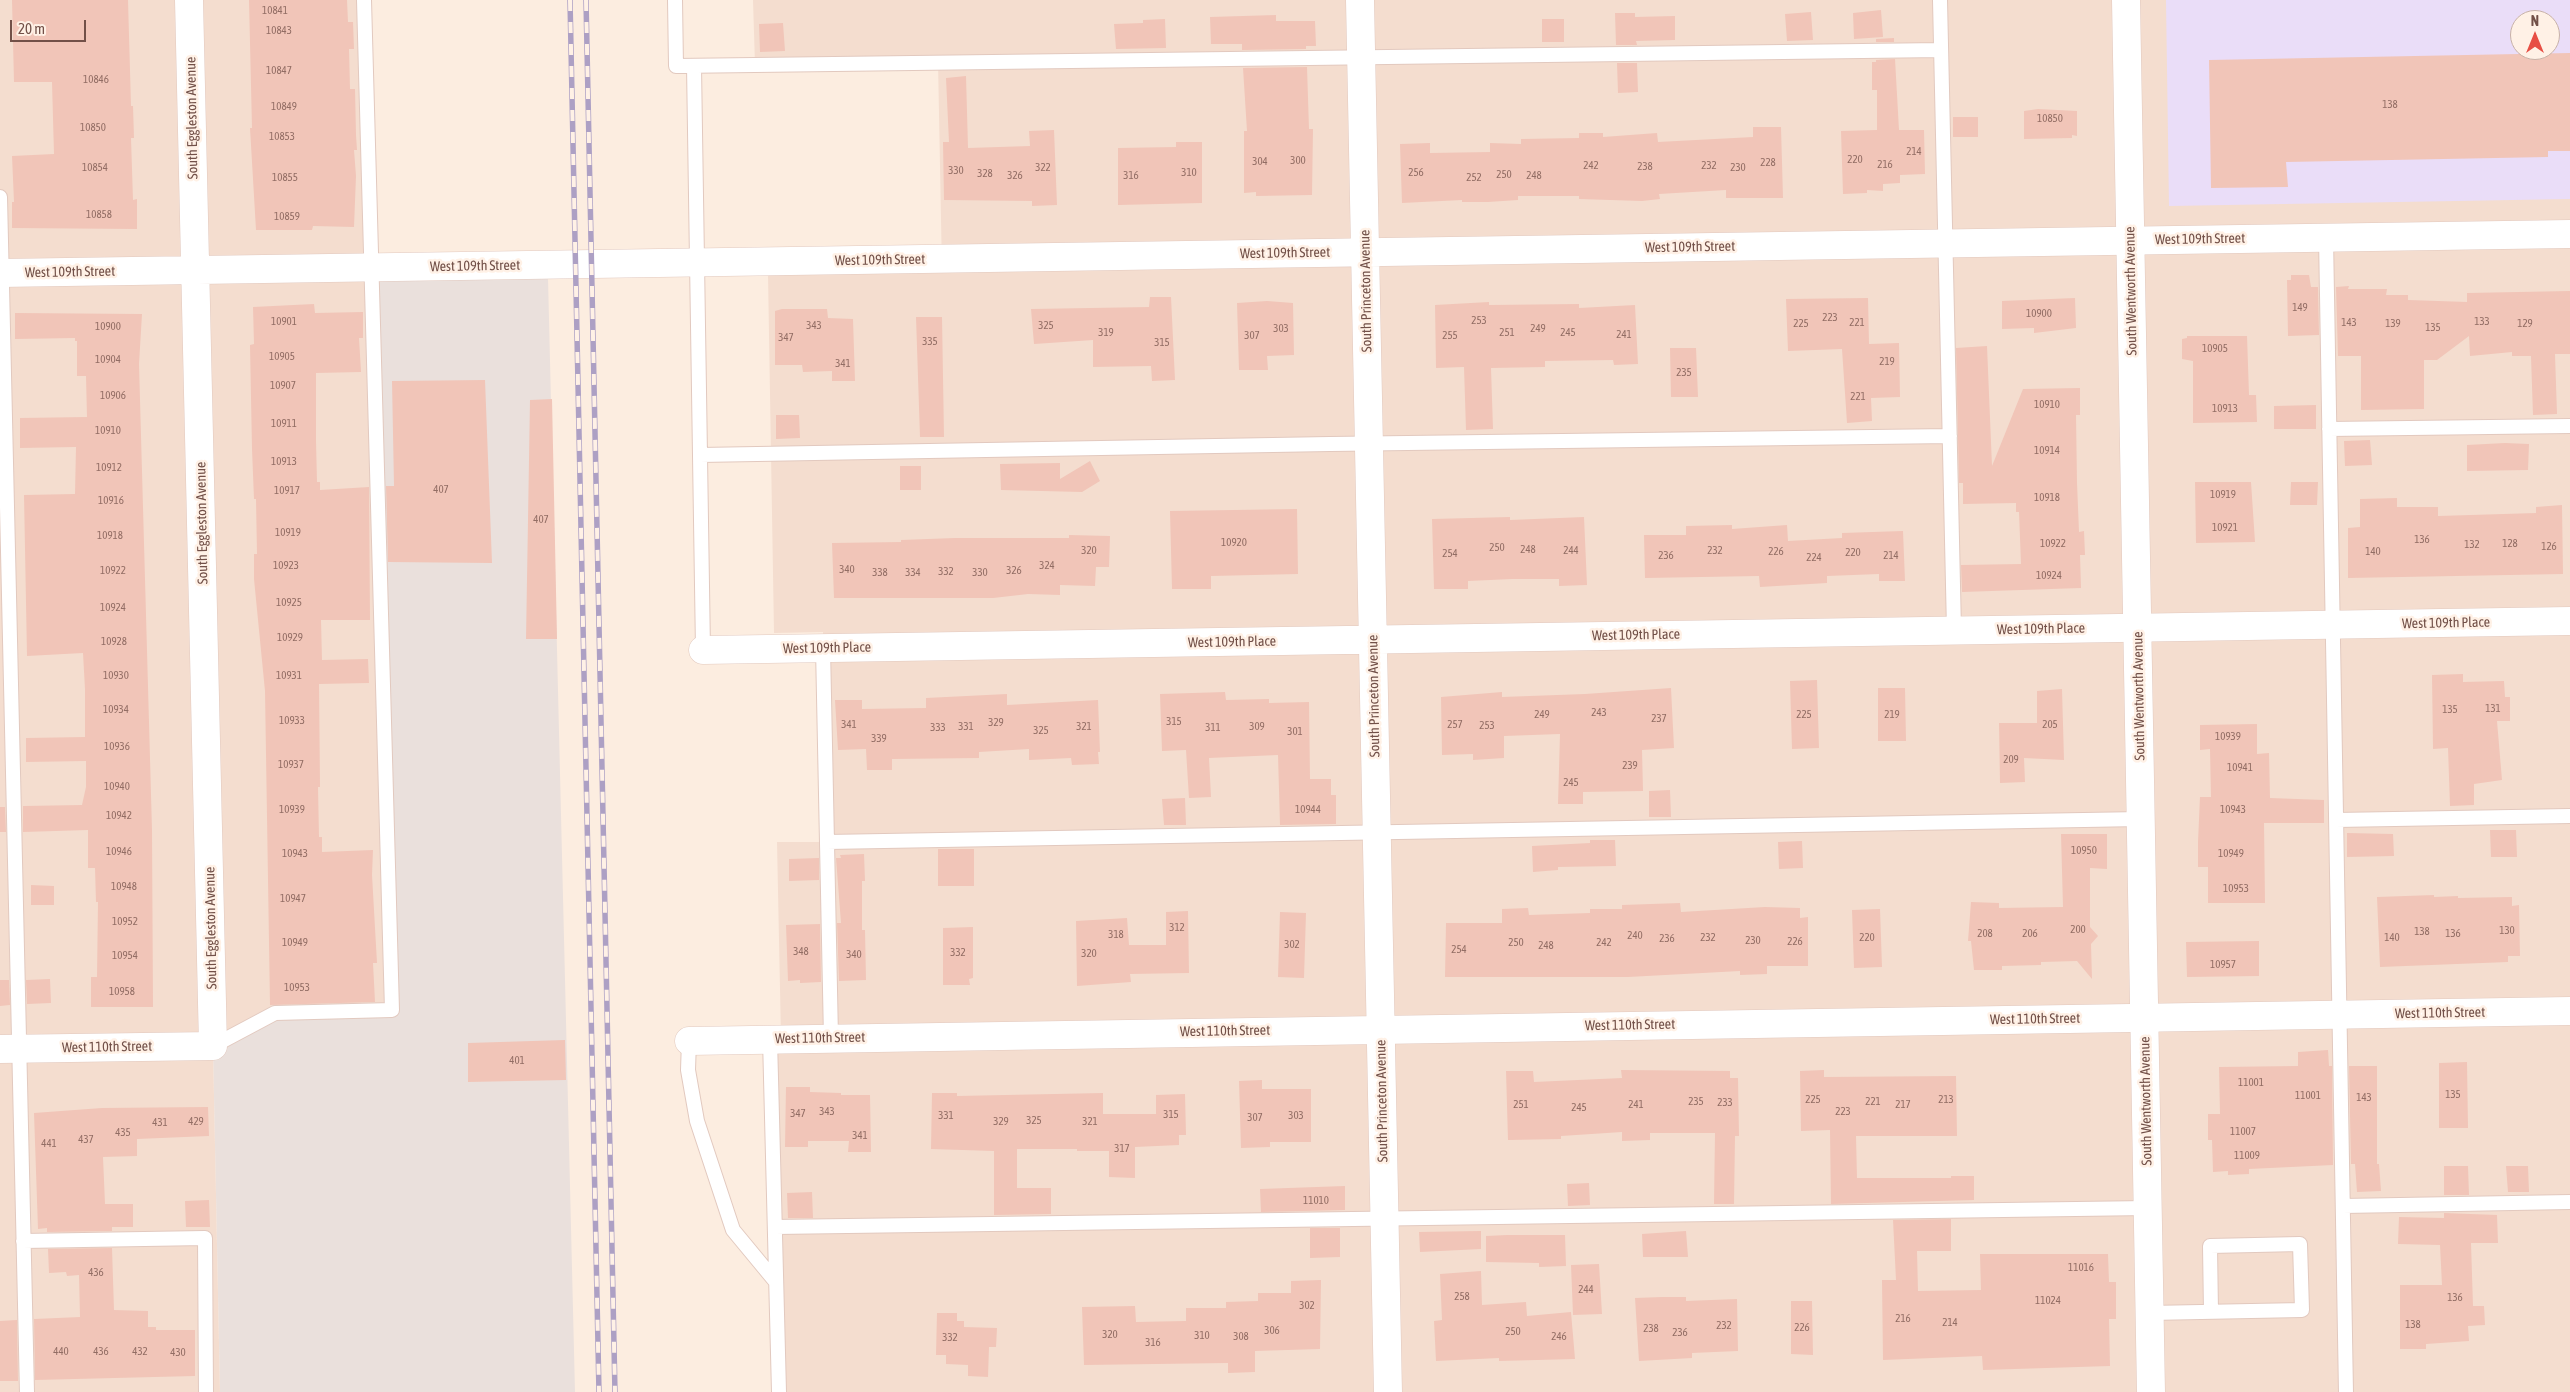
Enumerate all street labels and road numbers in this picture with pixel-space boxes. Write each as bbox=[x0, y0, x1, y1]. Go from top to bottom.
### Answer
street label: South Eggleston Avenue bbox=[183, 57, 201, 179]
street label: South Wentworth Avenue bbox=[2121, 226, 2141, 356]
street label: South Princeton Avenue bbox=[1357, 230, 1375, 352]
street label: West 109th Street bbox=[2155, 230, 2245, 248]
street label: West 109th Street bbox=[1645, 238, 1735, 256]
street label: West 109th Street bbox=[1240, 244, 1330, 262]
street label: West 109th Street bbox=[835, 251, 925, 269]
street label: West 109th Street bbox=[430, 257, 520, 275]
street label: West 109th Street bbox=[25, 263, 115, 281]
street label: South Eggleston Avenue bbox=[193, 462, 211, 584]
street label: West 109th Place bbox=[2402, 614, 2490, 632]
street label: West 109th Place bbox=[1997, 620, 2085, 638]
street label: West 109th Place bbox=[1592, 626, 1680, 644]
street label: South Wentworth Avenue bbox=[2129, 631, 2149, 761]
street label: West 109th Place bbox=[1188, 633, 1276, 651]
street label: South Princeton Avenue bbox=[1365, 635, 1383, 757]
street label: West 109th Place bbox=[783, 639, 871, 657]
street label: South Eggleston Avenue bbox=[202, 867, 220, 989]
street label: West 110th Street bbox=[2395, 1004, 2485, 1022]
street label: West 110th Street bbox=[1990, 1010, 2080, 1028]
street label: West 110th Street bbox=[1585, 1016, 1675, 1034]
street label: West 110th Street bbox=[1180, 1022, 1270, 1040]
street label: West 110th Street bbox=[775, 1029, 865, 1047]
street label: South Wentworth Avenue bbox=[2136, 1036, 2156, 1166]
street label: West 110th Street bbox=[62, 1038, 152, 1056]
street label: South Princeton Avenue bbox=[1373, 1040, 1391, 1162]

